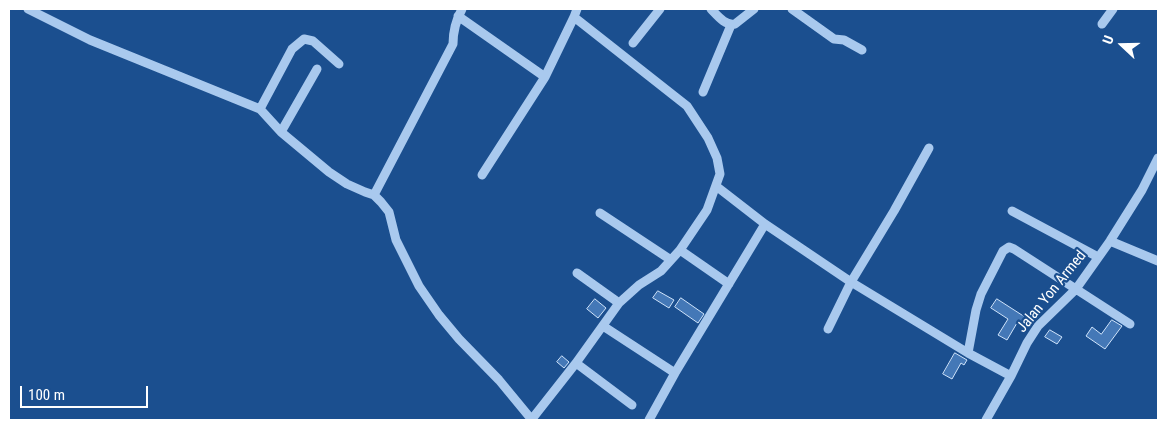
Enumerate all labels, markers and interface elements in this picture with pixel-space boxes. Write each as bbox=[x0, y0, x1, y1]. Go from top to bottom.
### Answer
north arrow bbox=[1097, 20, 1147, 70]
text: U bbox=[1099, 33, 1117, 46]
street label: Jalan Yon Armed bbox=[1013, 247, 1091, 337]
scale bar bbox=[22, 376, 150, 408]
text: 100 m bbox=[28, 386, 65, 404]

